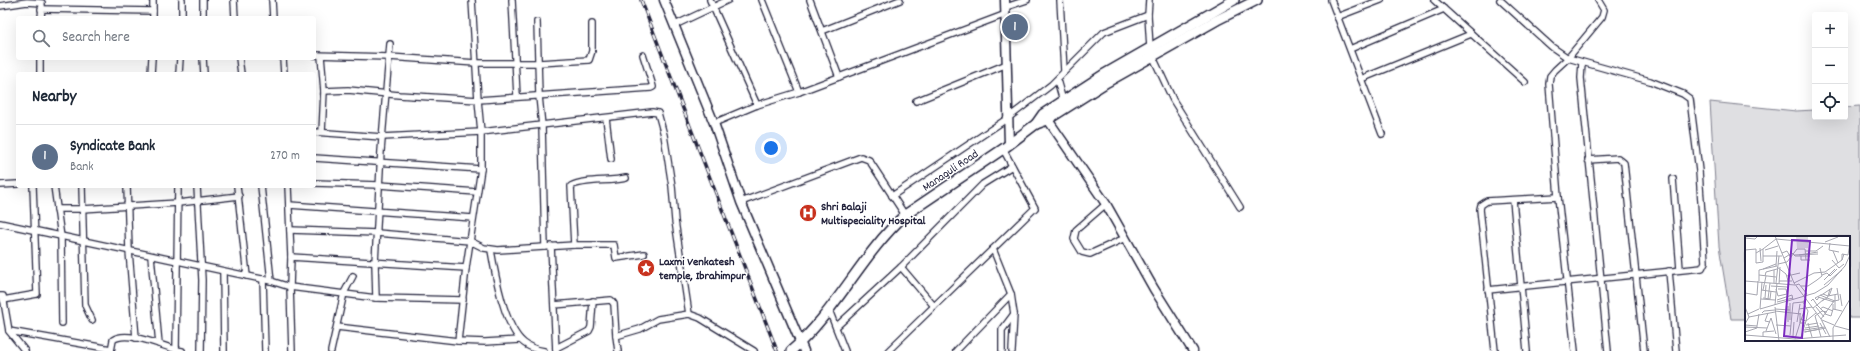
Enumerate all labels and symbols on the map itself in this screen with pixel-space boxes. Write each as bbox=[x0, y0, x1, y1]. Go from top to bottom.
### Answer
pin: 1 bbox=[1002, 12, 1028, 42]
your location bbox=[761, 138, 781, 158]
street label: Managuli Road bbox=[919, 146, 982, 196]
place label: Shri Balaji Multispeciality Hospital bbox=[821, 199, 926, 230]
hospital icon: Shri Balaji Multispeciality Hospital bbox=[798, 203, 818, 223]
inset map bbox=[1745, 236, 1850, 341]
place label: Laxmi Venkatesh temple, Ibrahimpur bbox=[659, 254, 746, 285]
place icon: Laxmi Venkatesh temple, Ibrahimpur bbox=[636, 258, 656, 278]

